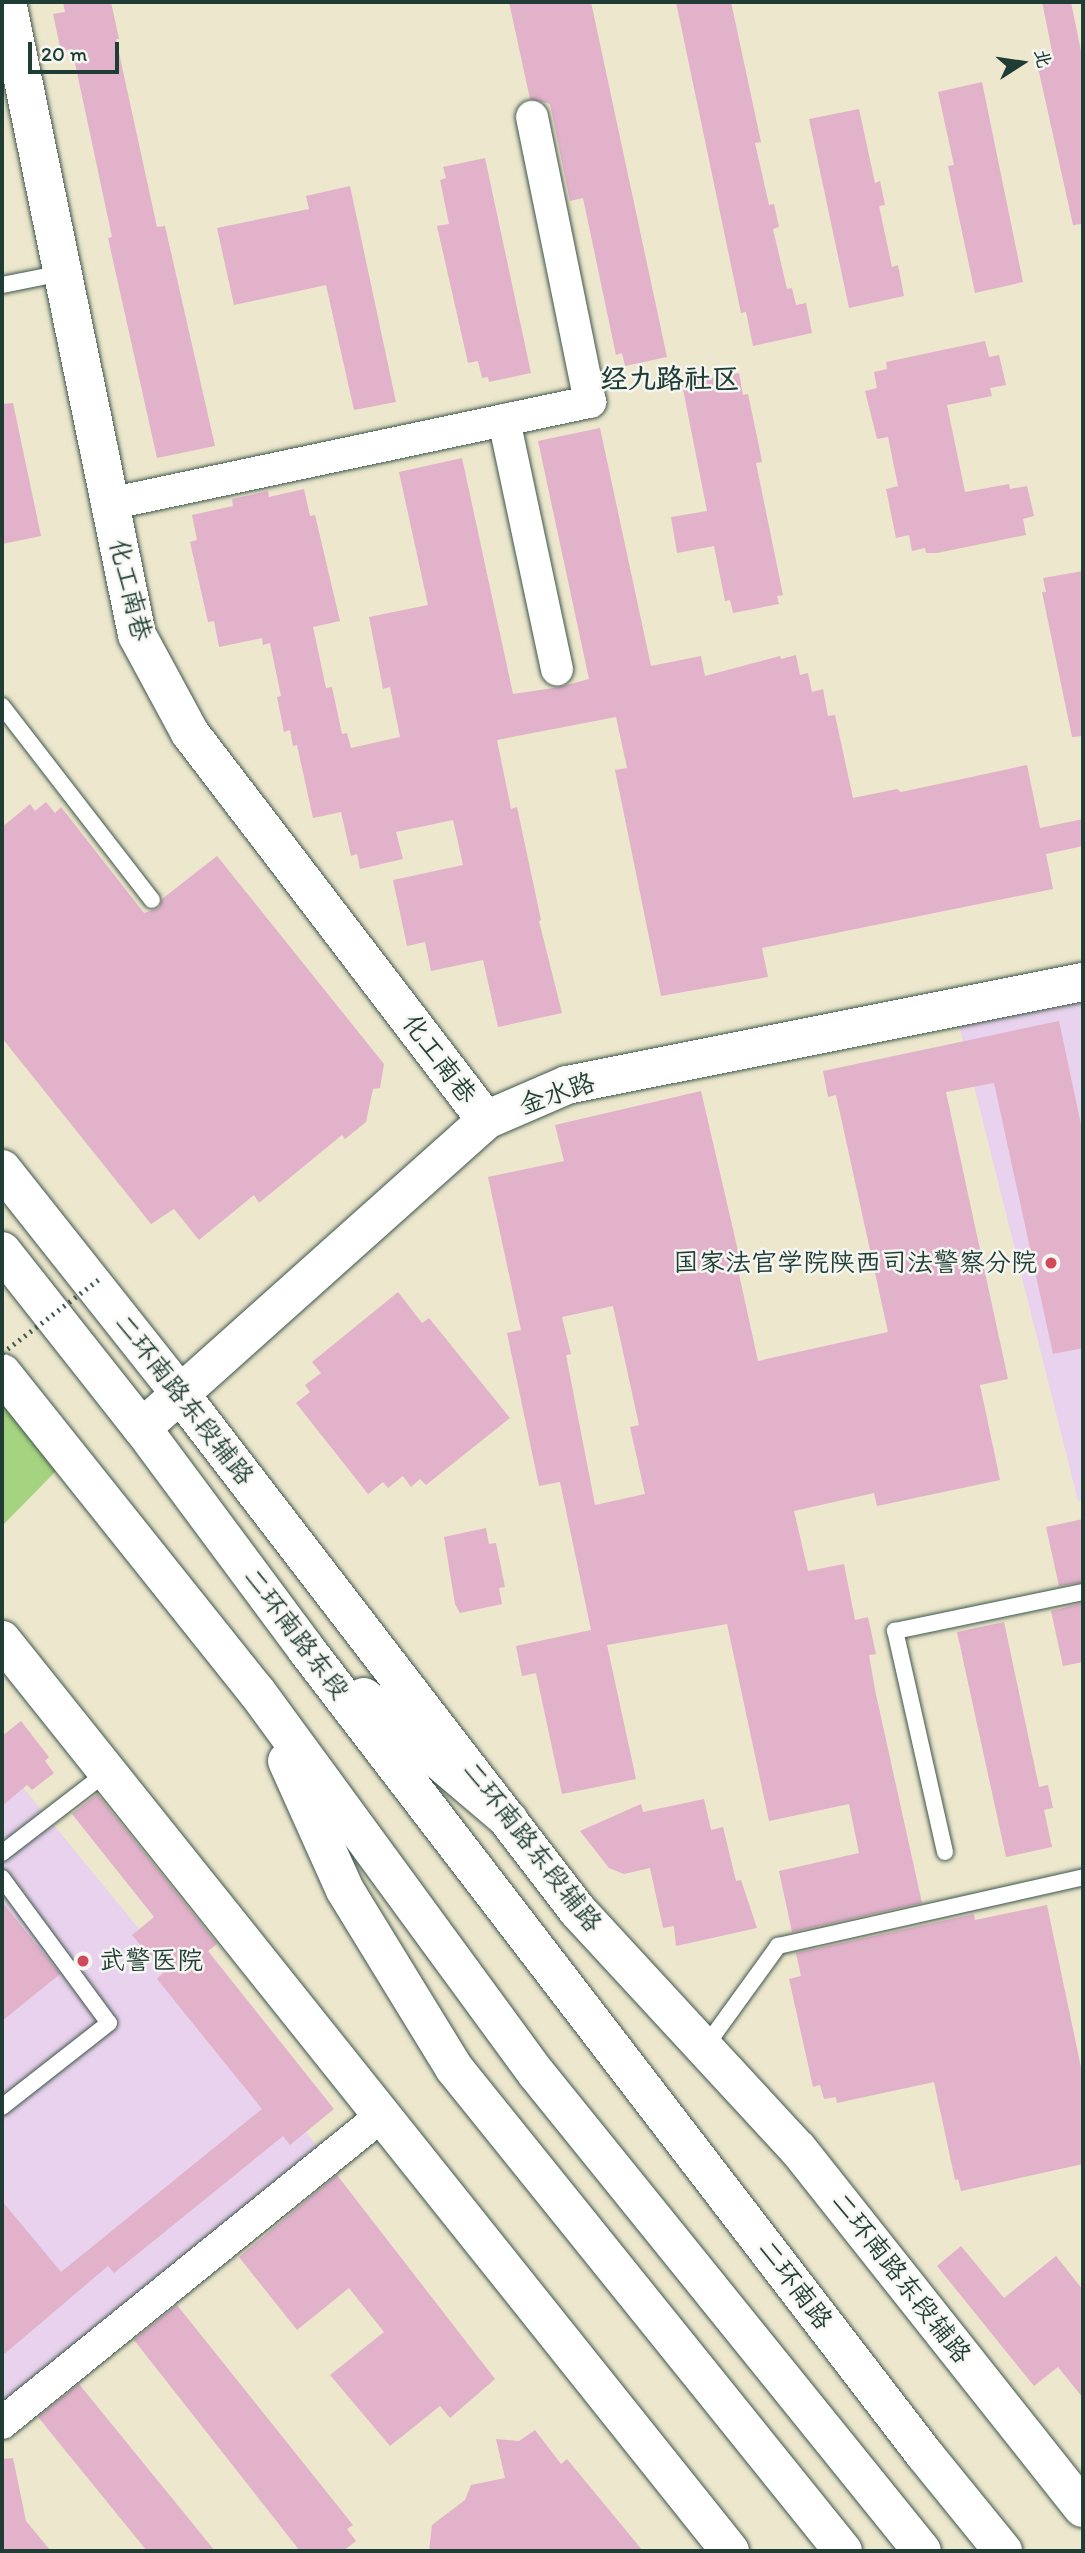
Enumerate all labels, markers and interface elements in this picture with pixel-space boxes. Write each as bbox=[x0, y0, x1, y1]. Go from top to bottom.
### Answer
scale bar bbox=[32, 28, 122, 72]
north arrow bbox=[987, 28, 1057, 98]
text: 20 m bbox=[41, 41, 87, 66]
text: 北 bbox=[1030, 47, 1056, 70]
district label: 经九路社区 bbox=[600, 361, 740, 395]
street label: 化工南巷 bbox=[102, 536, 158, 644]
street label: 化工南巷 bbox=[395, 1008, 483, 1110]
street label: 金水路 bbox=[515, 1067, 599, 1121]
place label: 国家法官学院陕西司法警察分院 bbox=[673, 1247, 1037, 1279]
marker: 国家法官学院陕西司法警察分院 bbox=[1043, 1255, 1059, 1271]
street label: 二环南路东段辅路 bbox=[108, 1308, 260, 1492]
street label: 二环南路东段 bbox=[237, 1562, 355, 1706]
street label: 二环南路东段辅路 bbox=[456, 1755, 608, 1939]
place label: 武警医院 bbox=[99, 1945, 203, 1977]
marker: 武警医院 bbox=[73, 1951, 93, 1971]
street label: 二环南路东段辅路 bbox=[825, 2186, 977, 2370]
street label: 二环南路 bbox=[751, 2234, 839, 2336]

